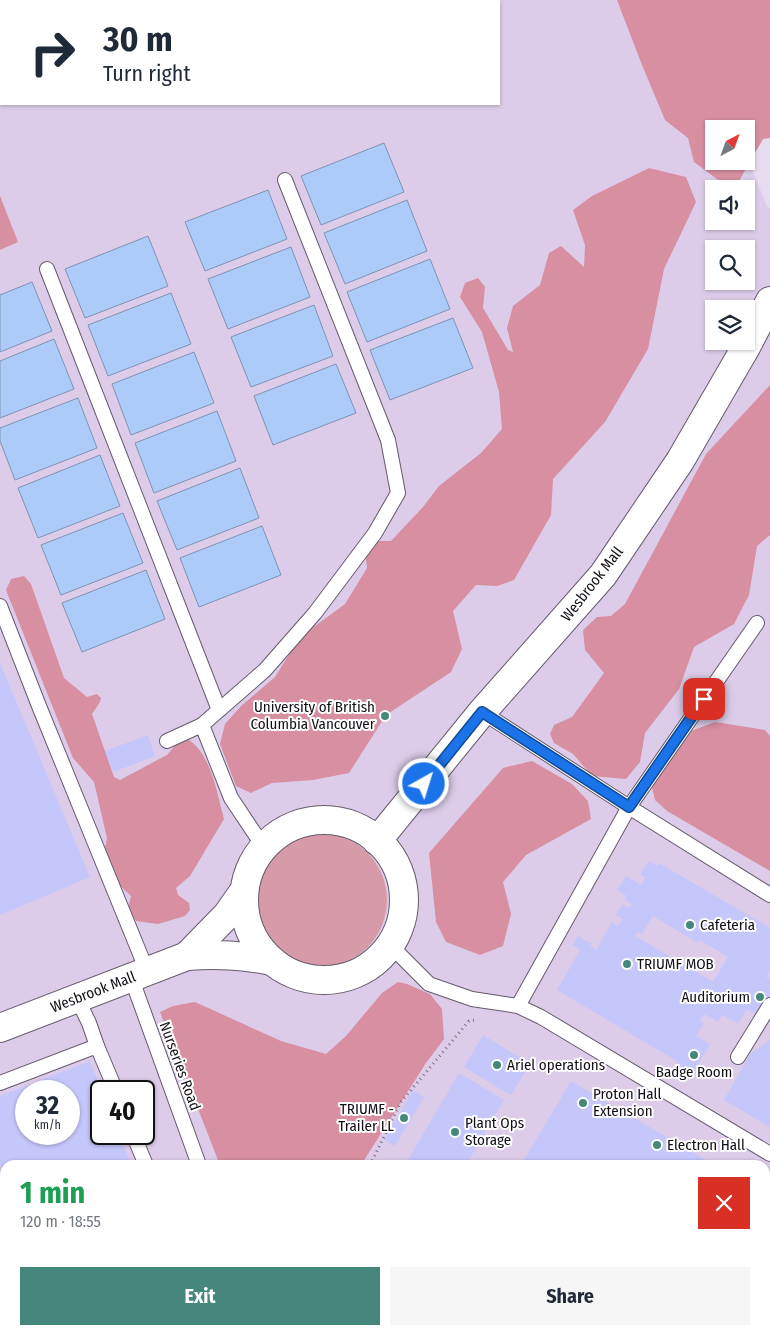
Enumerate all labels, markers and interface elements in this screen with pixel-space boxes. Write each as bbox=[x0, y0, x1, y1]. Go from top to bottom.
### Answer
text: 30 m bbox=[103, 18, 173, 60]
icon: right bbox=[20, 20, 85, 85]
text: Turn right bbox=[103, 60, 191, 87]
north arrow bbox=[705, 120, 755, 170]
map controls bbox=[705, 120, 755, 350]
button: sound bbox=[705, 180, 755, 230]
button: search bbox=[705, 240, 755, 290]
button: layers bbox=[705, 300, 755, 350]
street label: Wesbrook Mall bbox=[557, 543, 627, 625]
pin bbox=[683, 678, 725, 720]
icon: arrive bbox=[690, 685, 718, 713]
place label: University of British Columbia Vancouver bbox=[250, 698, 376, 733]
marker: University of British Columbia Vancouver bbox=[379, 710, 391, 722]
position arrow bbox=[397, 757, 449, 809]
place label: Cafeteria bbox=[700, 916, 755, 934]
marker: Cafeteria bbox=[684, 919, 696, 931]
place label: TRIUMF MOB bbox=[637, 955, 714, 973]
marker: TRIUMF MOB bbox=[621, 958, 633, 970]
street label: Wesbrook Mall bbox=[48, 967, 138, 1016]
place label: Auditorium bbox=[681, 988, 750, 1006]
marker: Auditorium bbox=[754, 991, 766, 1003]
street label: Nurseries Road bbox=[156, 1019, 204, 1113]
marker: Badge Room bbox=[688, 1049, 700, 1061]
place label: Ariel operations bbox=[507, 1056, 605, 1074]
marker: Ariel operations bbox=[491, 1059, 503, 1071]
place label: Badge Room bbox=[656, 1063, 732, 1081]
speed limit sign: 40 bbox=[90, 1080, 155, 1145]
place label: Proton Hall Extension bbox=[593, 1085, 662, 1120]
text: 32 bbox=[36, 1091, 59, 1121]
marker: Proton Hall Extension bbox=[577, 1097, 589, 1109]
place label: TRIUMF - Trailer LL bbox=[338, 1100, 394, 1135]
marker: TRIUMF - Trailer LL bbox=[398, 1112, 410, 1124]
place label: Plant Ops Storage bbox=[465, 1114, 524, 1149]
text: km/h bbox=[34, 1118, 61, 1132]
marker: Plant Ops Storage bbox=[449, 1126, 461, 1138]
place label: Electron Hall bbox=[667, 1136, 745, 1154]
marker: Electron Hall bbox=[651, 1139, 663, 1151]
text: 1 min bbox=[20, 1175, 85, 1211]
button: close bbox=[698, 1177, 750, 1229]
text: 120 m · 18:55 bbox=[20, 1212, 101, 1231]
button: Exit bbox=[20, 1267, 380, 1325]
button: Share bbox=[390, 1267, 750, 1325]

